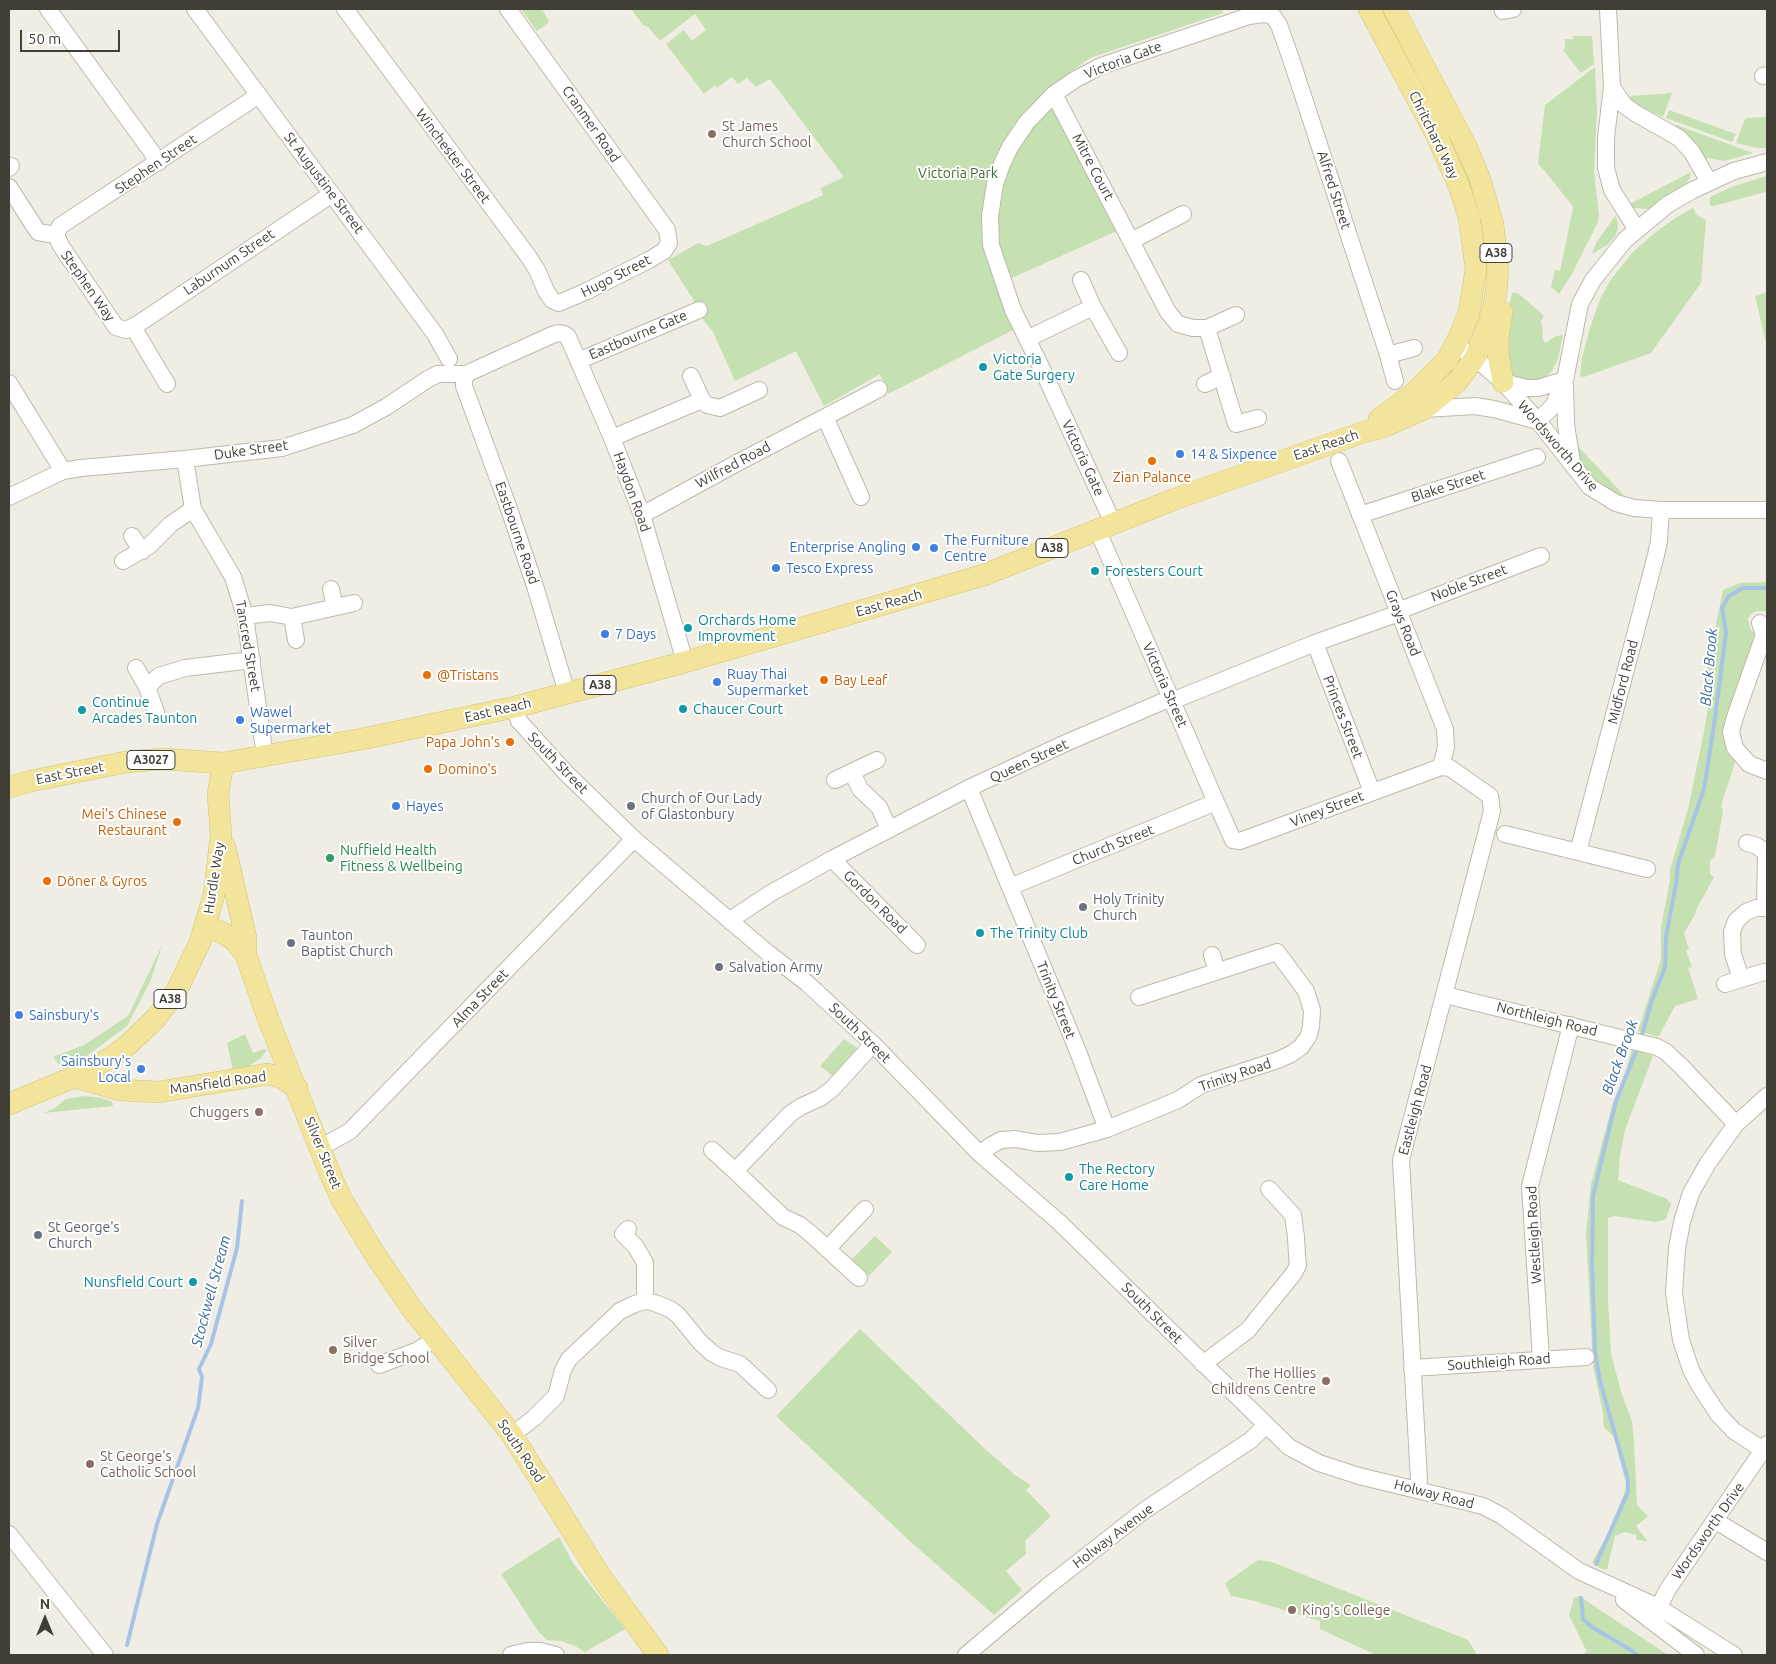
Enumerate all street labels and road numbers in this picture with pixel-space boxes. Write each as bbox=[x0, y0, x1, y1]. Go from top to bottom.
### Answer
street label: Victoria Gate bbox=[1082, 38, 1164, 82]
street label: Cranmer Road bbox=[558, 82, 624, 166]
street label: Chritchard Way bbox=[1405, 88, 1463, 182]
street label: Winchester Street bbox=[412, 106, 494, 206]
street label: St Augustine Street bbox=[281, 129, 367, 237]
street label: Stephen Street bbox=[112, 131, 200, 197]
street label: Mitre Court bbox=[1068, 131, 1118, 203]
street label: Alfred Street bbox=[1313, 149, 1355, 231]
street label: Laburnum Street bbox=[180, 225, 278, 299]
road number: A38 bbox=[1480, 244, 1512, 262]
street label: Stephen Way bbox=[58, 247, 118, 325]
street label: Hugo Street bbox=[578, 251, 654, 301]
street label: Eastbourne Gate bbox=[586, 307, 690, 363]
street label: Wordsworth Drive bbox=[1514, 397, 1602, 495]
street label: Victoria Gate bbox=[1058, 417, 1108, 499]
street label: East Reach bbox=[1291, 426, 1361, 464]
street label: Duke Street bbox=[213, 436, 289, 464]
street label: Wilfred Road bbox=[693, 438, 773, 492]
street label: Haydon Road bbox=[610, 450, 654, 534]
street label: Blake Street bbox=[1409, 466, 1487, 506]
street label: Eastbourne Road bbox=[492, 479, 542, 587]
road number: A38 bbox=[1036, 538, 1068, 558]
street label: Noble Street bbox=[1429, 561, 1509, 605]
street label: East Reach bbox=[854, 586, 924, 620]
street label: Grays Road bbox=[1382, 587, 1424, 659]
street label: Tancred Street bbox=[232, 599, 264, 693]
street label: Midford Road bbox=[1604, 638, 1642, 726]
street label: Victoria Street bbox=[1139, 640, 1191, 730]
street label: Princes Street bbox=[1319, 673, 1367, 761]
road number: A38 bbox=[584, 676, 616, 694]
street label: East Reach bbox=[463, 694, 533, 726]
street label: South Street bbox=[524, 729, 592, 797]
street label: Queen Street bbox=[987, 736, 1071, 786]
road number: A3027 bbox=[127, 750, 175, 770]
street label: East Street bbox=[35, 758, 105, 788]
street label: Viney Street bbox=[1288, 787, 1366, 831]
street label: Church Street bbox=[1070, 821, 1156, 869]
street label: Hurdle Way bbox=[200, 841, 228, 915]
street label: Gordon Road bbox=[840, 867, 910, 937]
street label: Trinity Street bbox=[1033, 959, 1079, 1041]
street label: Alma Street bbox=[448, 965, 512, 1031]
road number: A38 bbox=[154, 990, 186, 1009]
street label: Northleigh Road bbox=[1495, 998, 1599, 1040]
street label: South Street bbox=[826, 999, 894, 1067]
street label: Trinity Road bbox=[1197, 1055, 1273, 1095]
street label: Eastleigh Road bbox=[1395, 1063, 1435, 1157]
street label: Mansfield Road bbox=[169, 1068, 267, 1098]
street label: Silver Street bbox=[301, 1114, 345, 1192]
street label: Westleigh Road bbox=[1523, 1185, 1545, 1285]
street label: South Street bbox=[1118, 1279, 1186, 1347]
street label: Southleigh Road bbox=[1447, 1350, 1551, 1374]
street label: South Road bbox=[494, 1416, 548, 1486]
street label: Holway Road bbox=[1392, 1476, 1476, 1512]
street label: Wordsworth Drive bbox=[1668, 1479, 1748, 1583]
street label: Holway Avenue bbox=[1069, 1500, 1157, 1572]

